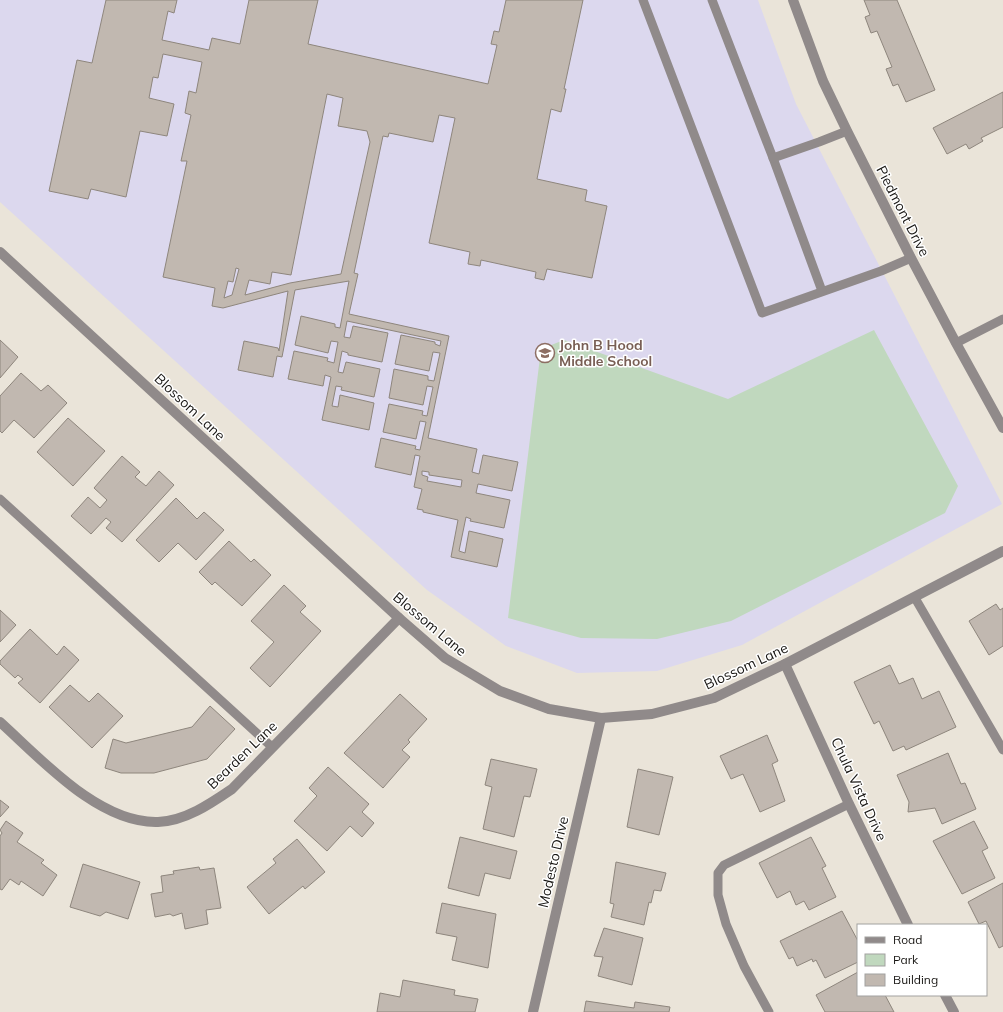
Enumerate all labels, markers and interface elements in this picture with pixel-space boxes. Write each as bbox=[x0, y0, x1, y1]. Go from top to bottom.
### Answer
street label: Piedmont Drive bbox=[872, 163, 934, 259]
place label: John B Hood Middle School bbox=[559, 336, 652, 370]
school or university icon: John B Hood Middle School bbox=[534, 342, 556, 364]
street label: Blossom Lane bbox=[151, 370, 229, 444]
street label: Blossom Lane bbox=[390, 588, 470, 660]
street label: Blossom Lane bbox=[701, 639, 791, 693]
street label: Bearden Lane bbox=[203, 717, 281, 793]
street label: Chula Vista Drive bbox=[827, 734, 891, 844]
street label: Modesto Drive bbox=[534, 815, 572, 909]
legend bbox=[857, 924, 987, 996]
text: Road bbox=[893, 932, 922, 947]
text: Park bbox=[893, 952, 919, 967]
text: Building bbox=[893, 972, 938, 987]

